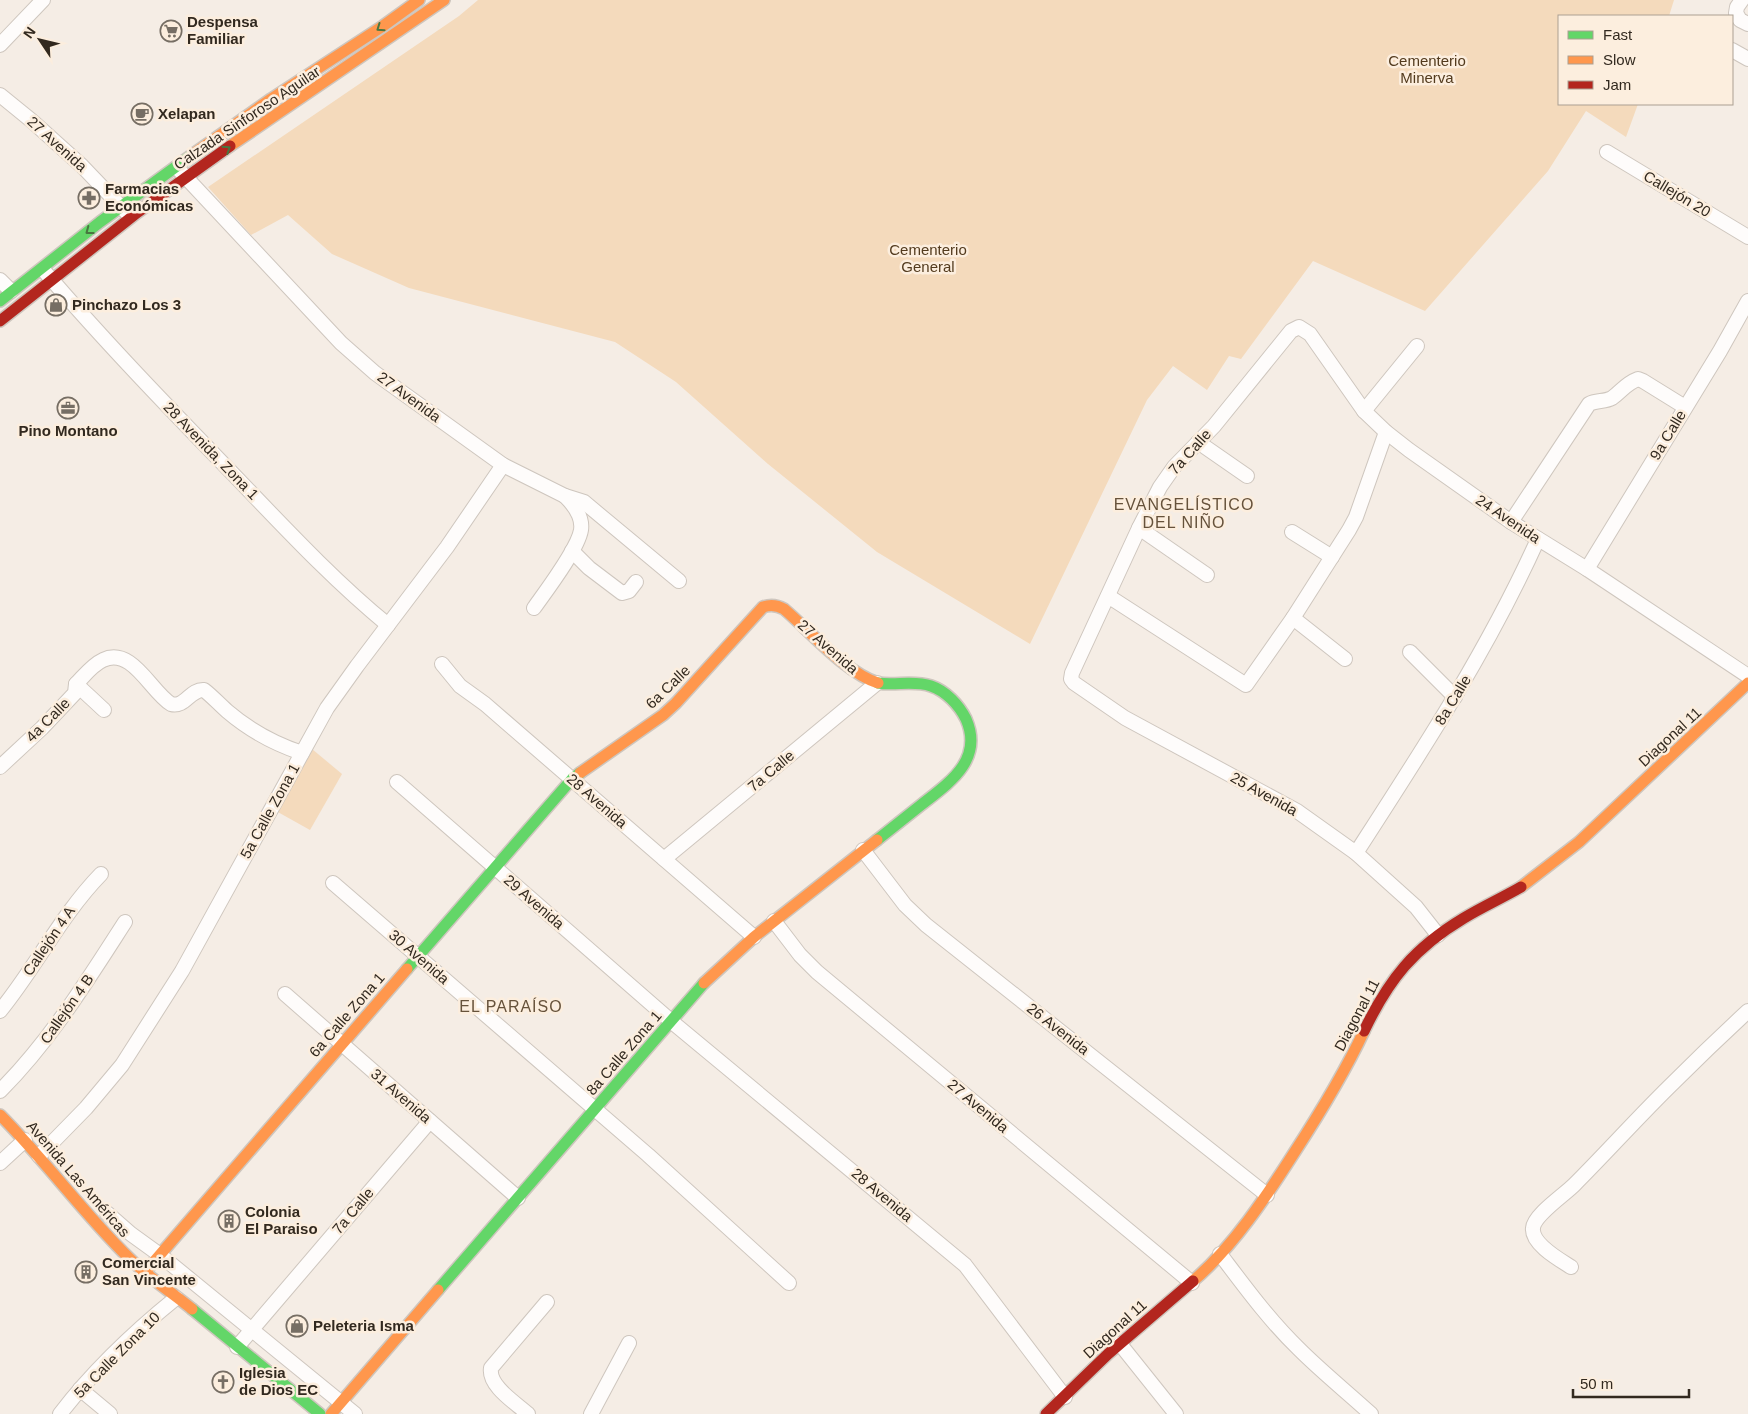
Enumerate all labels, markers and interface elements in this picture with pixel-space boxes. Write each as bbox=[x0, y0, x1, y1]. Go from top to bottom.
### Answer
place label: Despensa Familiar bbox=[187, 13, 259, 47]
north arrow bbox=[15, 15, 65, 65]
legend bbox=[1558, 15, 1733, 105]
supermarket icon: Despensa Familiar bbox=[159, 19, 183, 43]
one-way arrow bbox=[376, 22, 386, 31]
text: N bbox=[20, 24, 39, 41]
text: Fast bbox=[1603, 26, 1633, 43]
text: Slow bbox=[1603, 51, 1636, 68]
park label: Cementerio Minerva bbox=[1388, 52, 1466, 86]
street label: Calzada Sinforoso Aguilar bbox=[170, 62, 323, 173]
text: Jam bbox=[1603, 76, 1631, 93]
cafe icon: Xelapan bbox=[130, 102, 154, 126]
place label: Xelapan bbox=[158, 105, 216, 122]
street label: 27 Avenida bbox=[24, 113, 91, 175]
one-way arrow bbox=[221, 146, 231, 155]
street label: Callejón 20 bbox=[1641, 167, 1714, 220]
place label: Farmacias Económicas bbox=[105, 180, 193, 214]
pharmacy icon: Farmacias Económicas bbox=[77, 186, 101, 210]
one-way arrow bbox=[86, 226, 95, 234]
park label: Cementerio General bbox=[889, 241, 967, 275]
shop icon: Pinchazo Los 3 bbox=[44, 293, 68, 317]
place label: Pinchazo Los 3 bbox=[72, 296, 181, 313]
street label: 27 Avenida bbox=[374, 368, 445, 426]
office icon: Pino Montano bbox=[56, 396, 80, 420]
street label: 28 Avenida, Zona 1 bbox=[160, 398, 262, 503]
street label: 9a Calle bbox=[1646, 407, 1689, 463]
place label: Pino Montano bbox=[18, 422, 118, 439]
street label: 7a Calle bbox=[1165, 426, 1214, 478]
street label: 24 Avenida bbox=[1473, 491, 1544, 547]
district label: EVANGELÍSTICO DEL NIÑO bbox=[1114, 495, 1254, 531]
street label: 27 Avenida bbox=[795, 616, 862, 678]
street label: 6a Calle bbox=[642, 661, 693, 712]
street label: 8a Calle bbox=[1431, 672, 1474, 728]
street label: 4a Calle bbox=[22, 694, 73, 745]
street label: Diagonal 11 bbox=[1635, 703, 1704, 770]
street label: 7a Calle bbox=[744, 746, 797, 795]
street label: 5a Calle Zona 1 bbox=[236, 760, 303, 861]
street label: 25 Avenida bbox=[1228, 768, 1301, 819]
street label: 28 Avenida bbox=[564, 770, 631, 832]
street label: 29 Avenida bbox=[501, 871, 568, 933]
street label: Callejón 4 A bbox=[19, 903, 78, 979]
street label: 30 Avenida bbox=[386, 926, 453, 988]
street label: 6a Calle Zona 1 bbox=[305, 969, 388, 1060]
street label: Callejón 4 B bbox=[36, 971, 97, 1047]
street label: Diagonal 11 bbox=[1331, 976, 1383, 1054]
district label: EL PARAÍSO bbox=[459, 997, 563, 1015]
street label: 26 Avenida bbox=[1024, 999, 1093, 1058]
street label: 8a Calle Zona 1 bbox=[582, 1007, 665, 1098]
street label: 31 Avenida bbox=[368, 1065, 435, 1127]
street label: 27 Avenida bbox=[945, 1075, 1013, 1136]
street label: Avenida Las Américas bbox=[23, 1117, 133, 1240]
street label: 28 Avenida bbox=[849, 1164, 917, 1225]
street label: 7a Calle bbox=[328, 1184, 377, 1237]
place label: Colonia El Paraiso bbox=[245, 1203, 318, 1237]
building icon: Colonia El Paraiso bbox=[217, 1209, 241, 1233]
place label: Comercial San Vincente bbox=[102, 1254, 196, 1288]
building icon: Comercial San Vincente bbox=[74, 1260, 98, 1284]
street label: Diagonal 11 bbox=[1080, 1296, 1150, 1361]
street label: 5a Calle Zona 10 bbox=[70, 1308, 163, 1401]
shop icon: Peleteria Isma bbox=[285, 1314, 309, 1338]
place label: Peleteria Isma bbox=[313, 1317, 415, 1334]
place label: Iglesia de Dios EC bbox=[239, 1364, 318, 1398]
scale bar bbox=[1573, 1366, 1689, 1398]
church icon: Iglesia de Dios EC bbox=[211, 1370, 235, 1394]
text: 50 m bbox=[1580, 1375, 1613, 1392]

